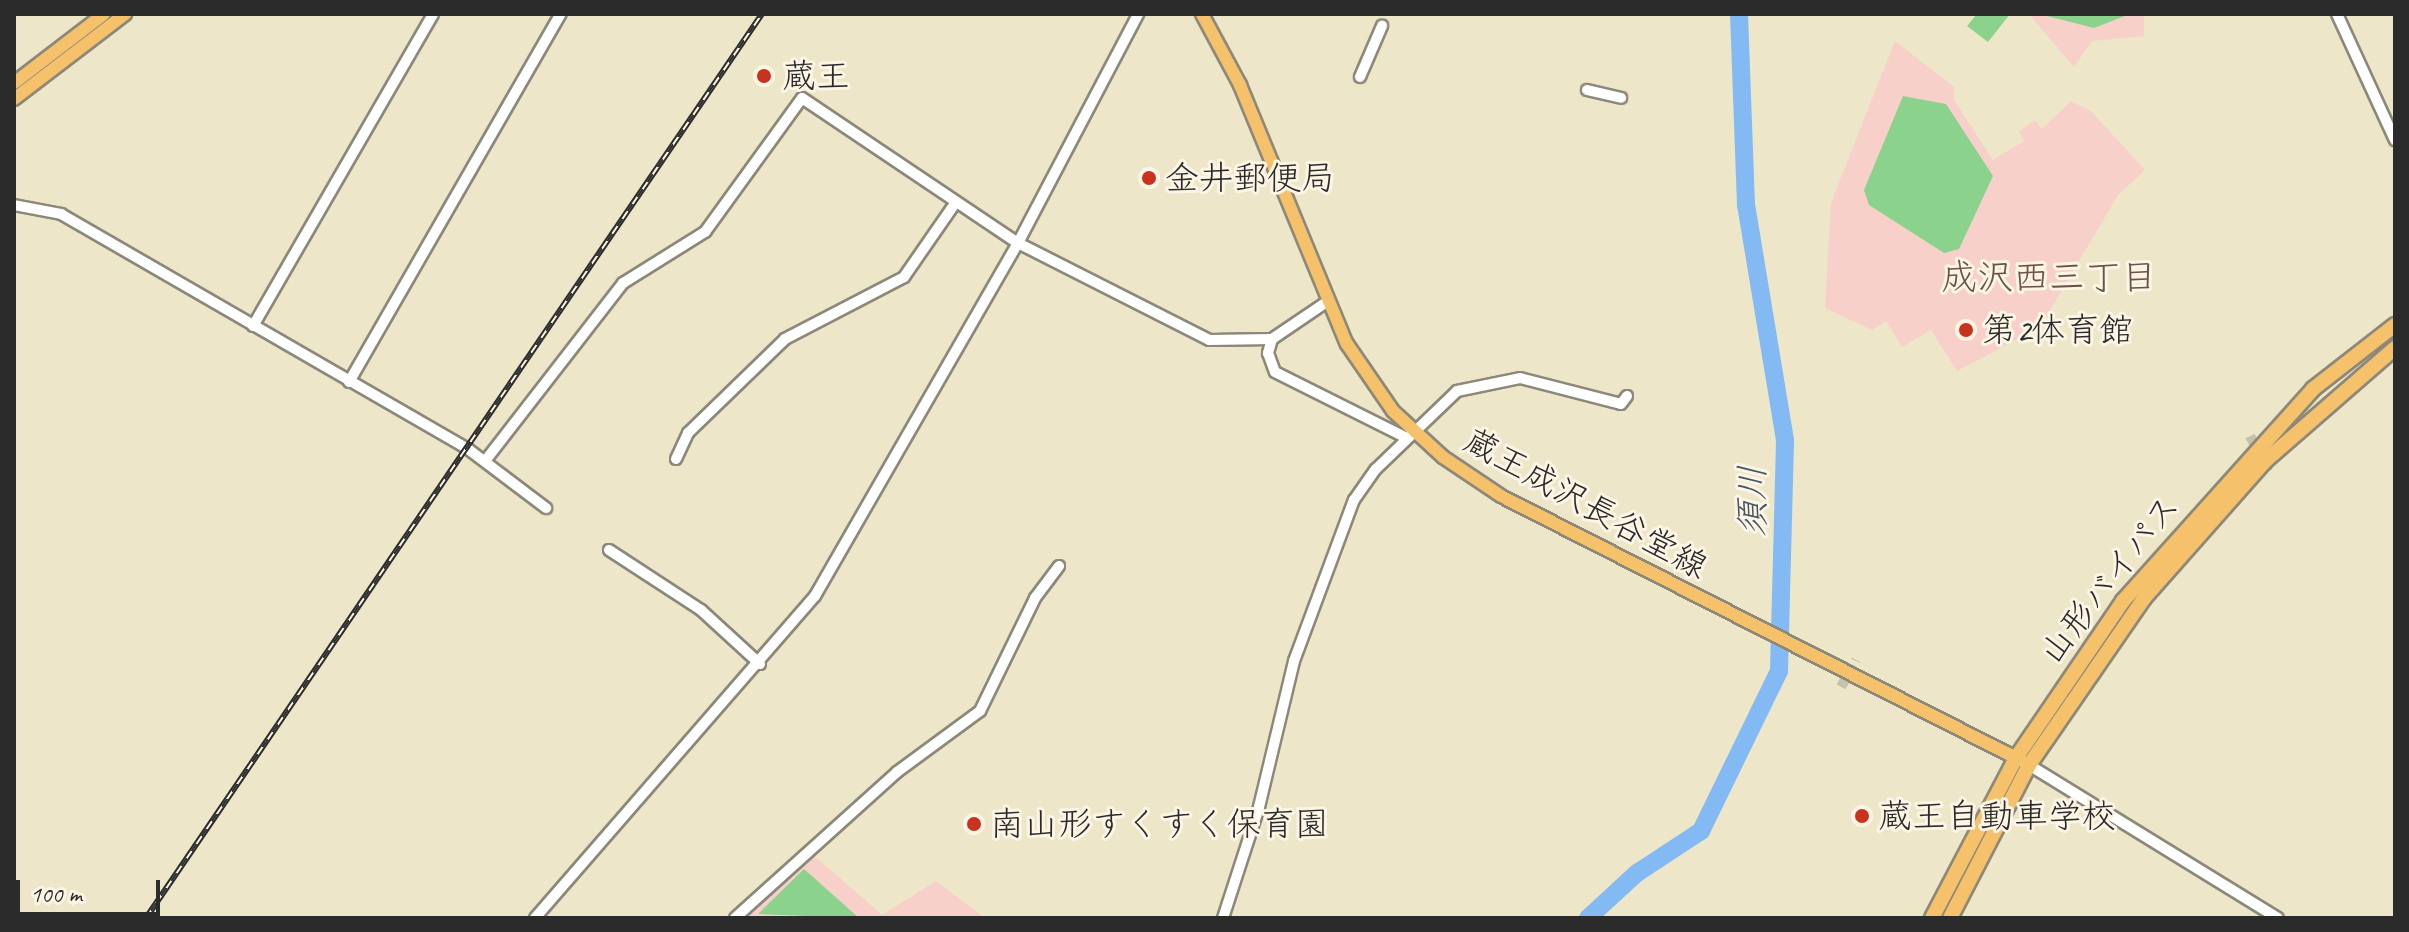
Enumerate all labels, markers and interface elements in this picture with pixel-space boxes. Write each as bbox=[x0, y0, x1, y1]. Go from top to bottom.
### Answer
place label: 蔵王 bbox=[782, 56, 850, 96]
marker: 蔵王 bbox=[753, 65, 775, 87]
place label: 金井郵便局 bbox=[1165, 158, 1335, 198]
marker: 金井郵便局 bbox=[1140, 169, 1158, 187]
district label: 成沢西三丁目 bbox=[1941, 256, 2157, 300]
place label: 第2体育館 bbox=[1982, 310, 2133, 350]
marker: 第2体育館 bbox=[1957, 321, 1975, 339]
street label: 蔵王成沢長谷堂線 bbox=[1457, 419, 1715, 587]
water label: 須川 bbox=[1731, 465, 1775, 537]
street label: 山形バイパス bbox=[2030, 486, 2188, 672]
place label: 蔵王自動車学校 bbox=[1878, 796, 2116, 836]
place label: 南山形すくすく保育園 bbox=[990, 804, 1330, 844]
marker: 蔵王自動車学校 bbox=[1853, 807, 1871, 825]
marker: 南山形すくすく保育園 bbox=[965, 815, 983, 833]
scale bar bbox=[20, 864, 164, 914]
text: 100 m bbox=[30, 879, 82, 909]

